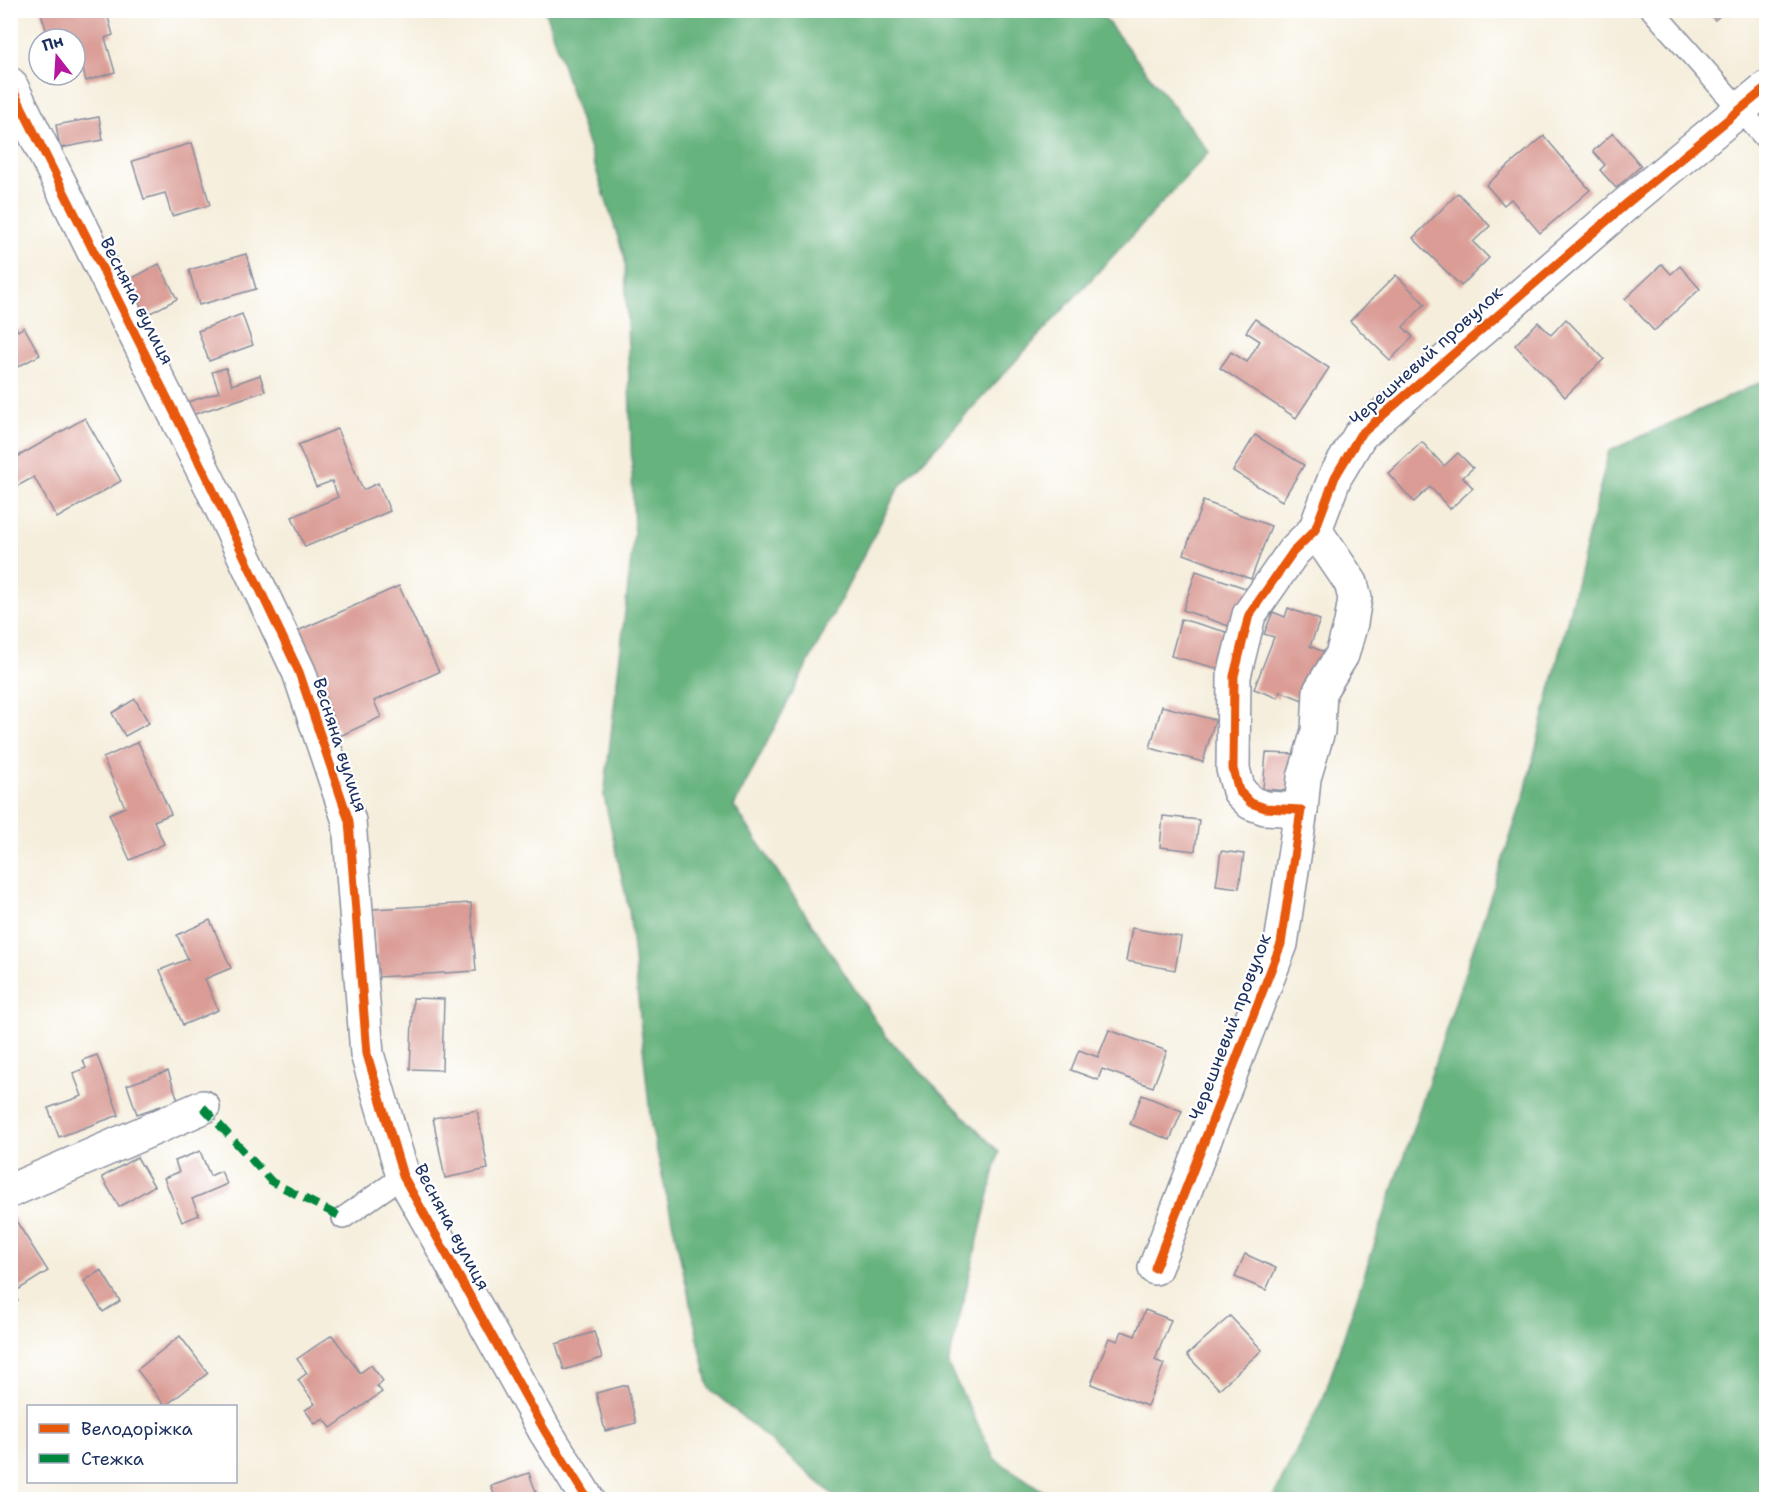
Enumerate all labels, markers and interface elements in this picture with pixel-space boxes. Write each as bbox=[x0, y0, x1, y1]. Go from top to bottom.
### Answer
north arrow bbox=[27, 27, 87, 87]
text: Пн bbox=[40, 30, 66, 56]
street label: Весняна вулиця bbox=[95, 233, 179, 369]
street label: Черешневий провулок bbox=[1344, 280, 1508, 431]
street label: Весняна вулиця bbox=[307, 675, 373, 815]
street label: Черешневий провулок bbox=[1183, 930, 1277, 1124]
street label: Весняна вулиця bbox=[409, 1160, 495, 1294]
legend bbox=[27, 1405, 237, 1483]
text: Велодоріжка bbox=[81, 1417, 193, 1441]
text: Стежка bbox=[81, 1447, 144, 1471]

